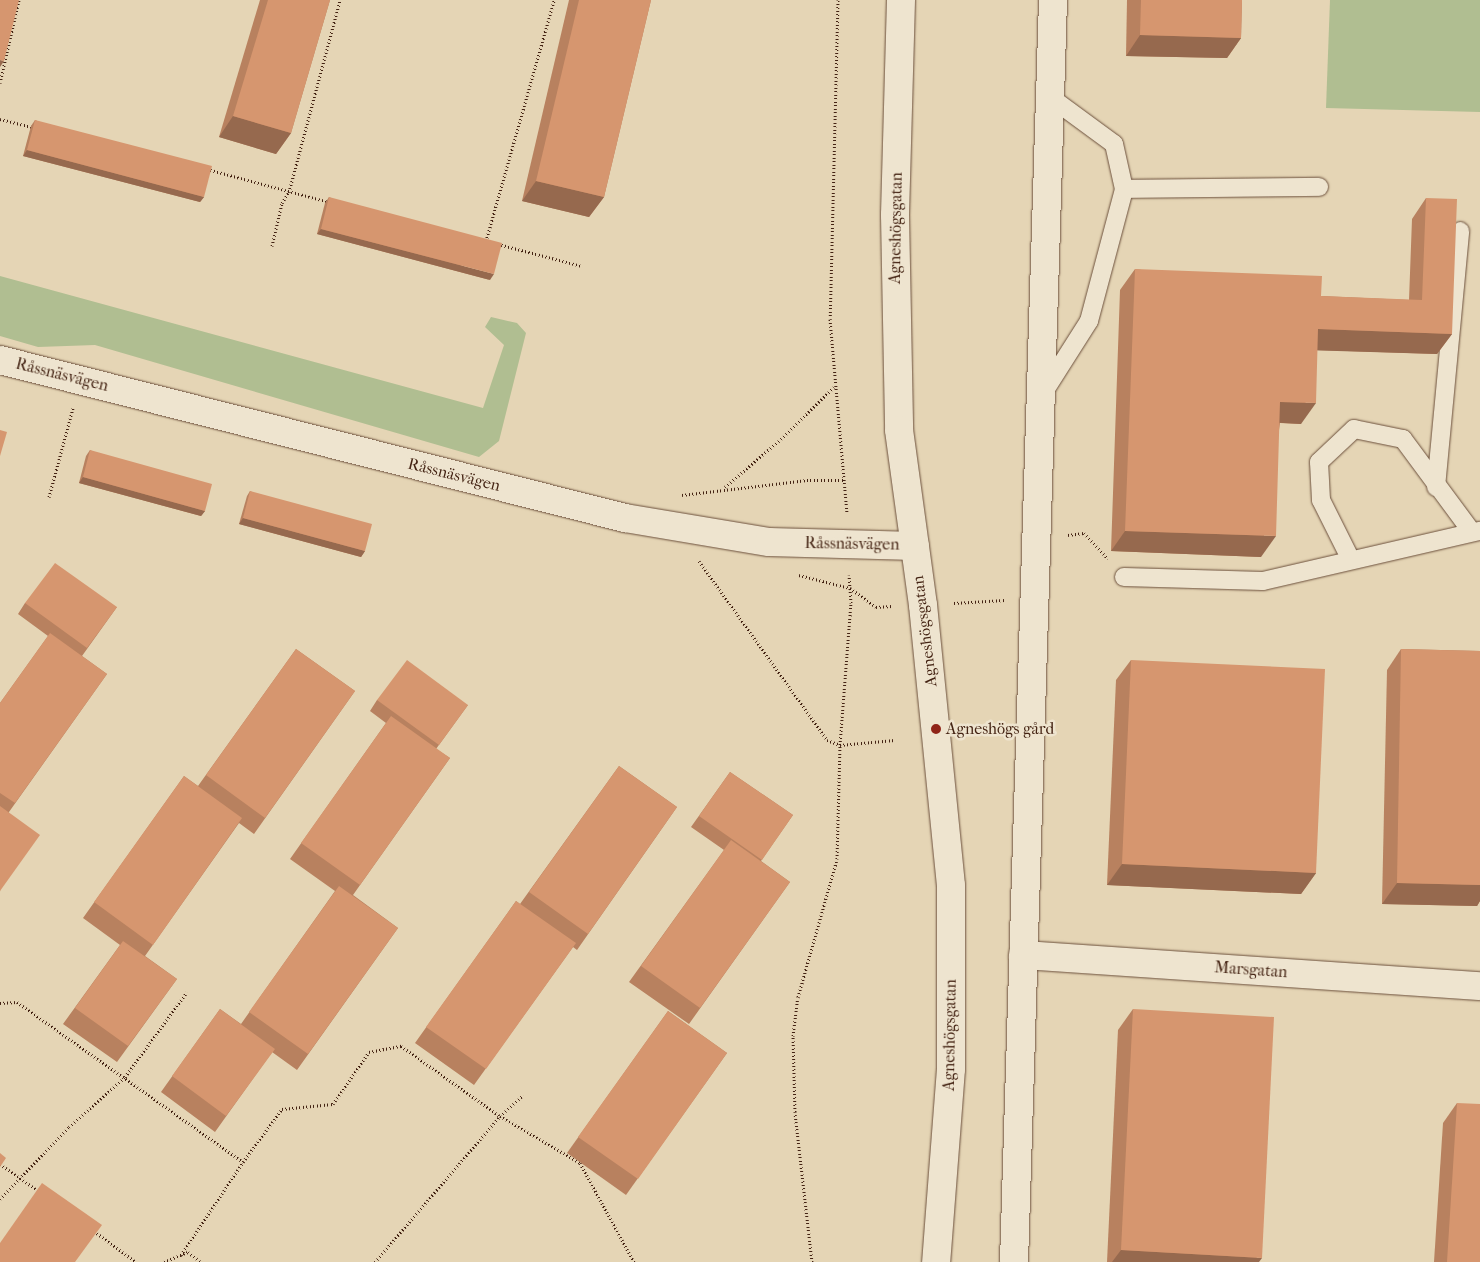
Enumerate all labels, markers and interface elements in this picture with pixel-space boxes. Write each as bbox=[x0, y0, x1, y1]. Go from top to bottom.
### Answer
street label: Agneshögsgatan bbox=[885, 172, 907, 284]
street label: Råssnäsvägen bbox=[14, 354, 110, 396]
street label: Råssnäsvägen bbox=[406, 454, 502, 496]
street label: Råssnäsvägen bbox=[805, 534, 899, 554]
street label: Agneshögsgatan bbox=[909, 574, 941, 688]
place label: Agneshögs gård bbox=[946, 719, 1054, 739]
marker: Agneshögs gård bbox=[930, 723, 942, 735]
street label: Marsgatan bbox=[1214, 958, 1288, 982]
street label: Agneshögsgatan bbox=[939, 979, 961, 1091]

